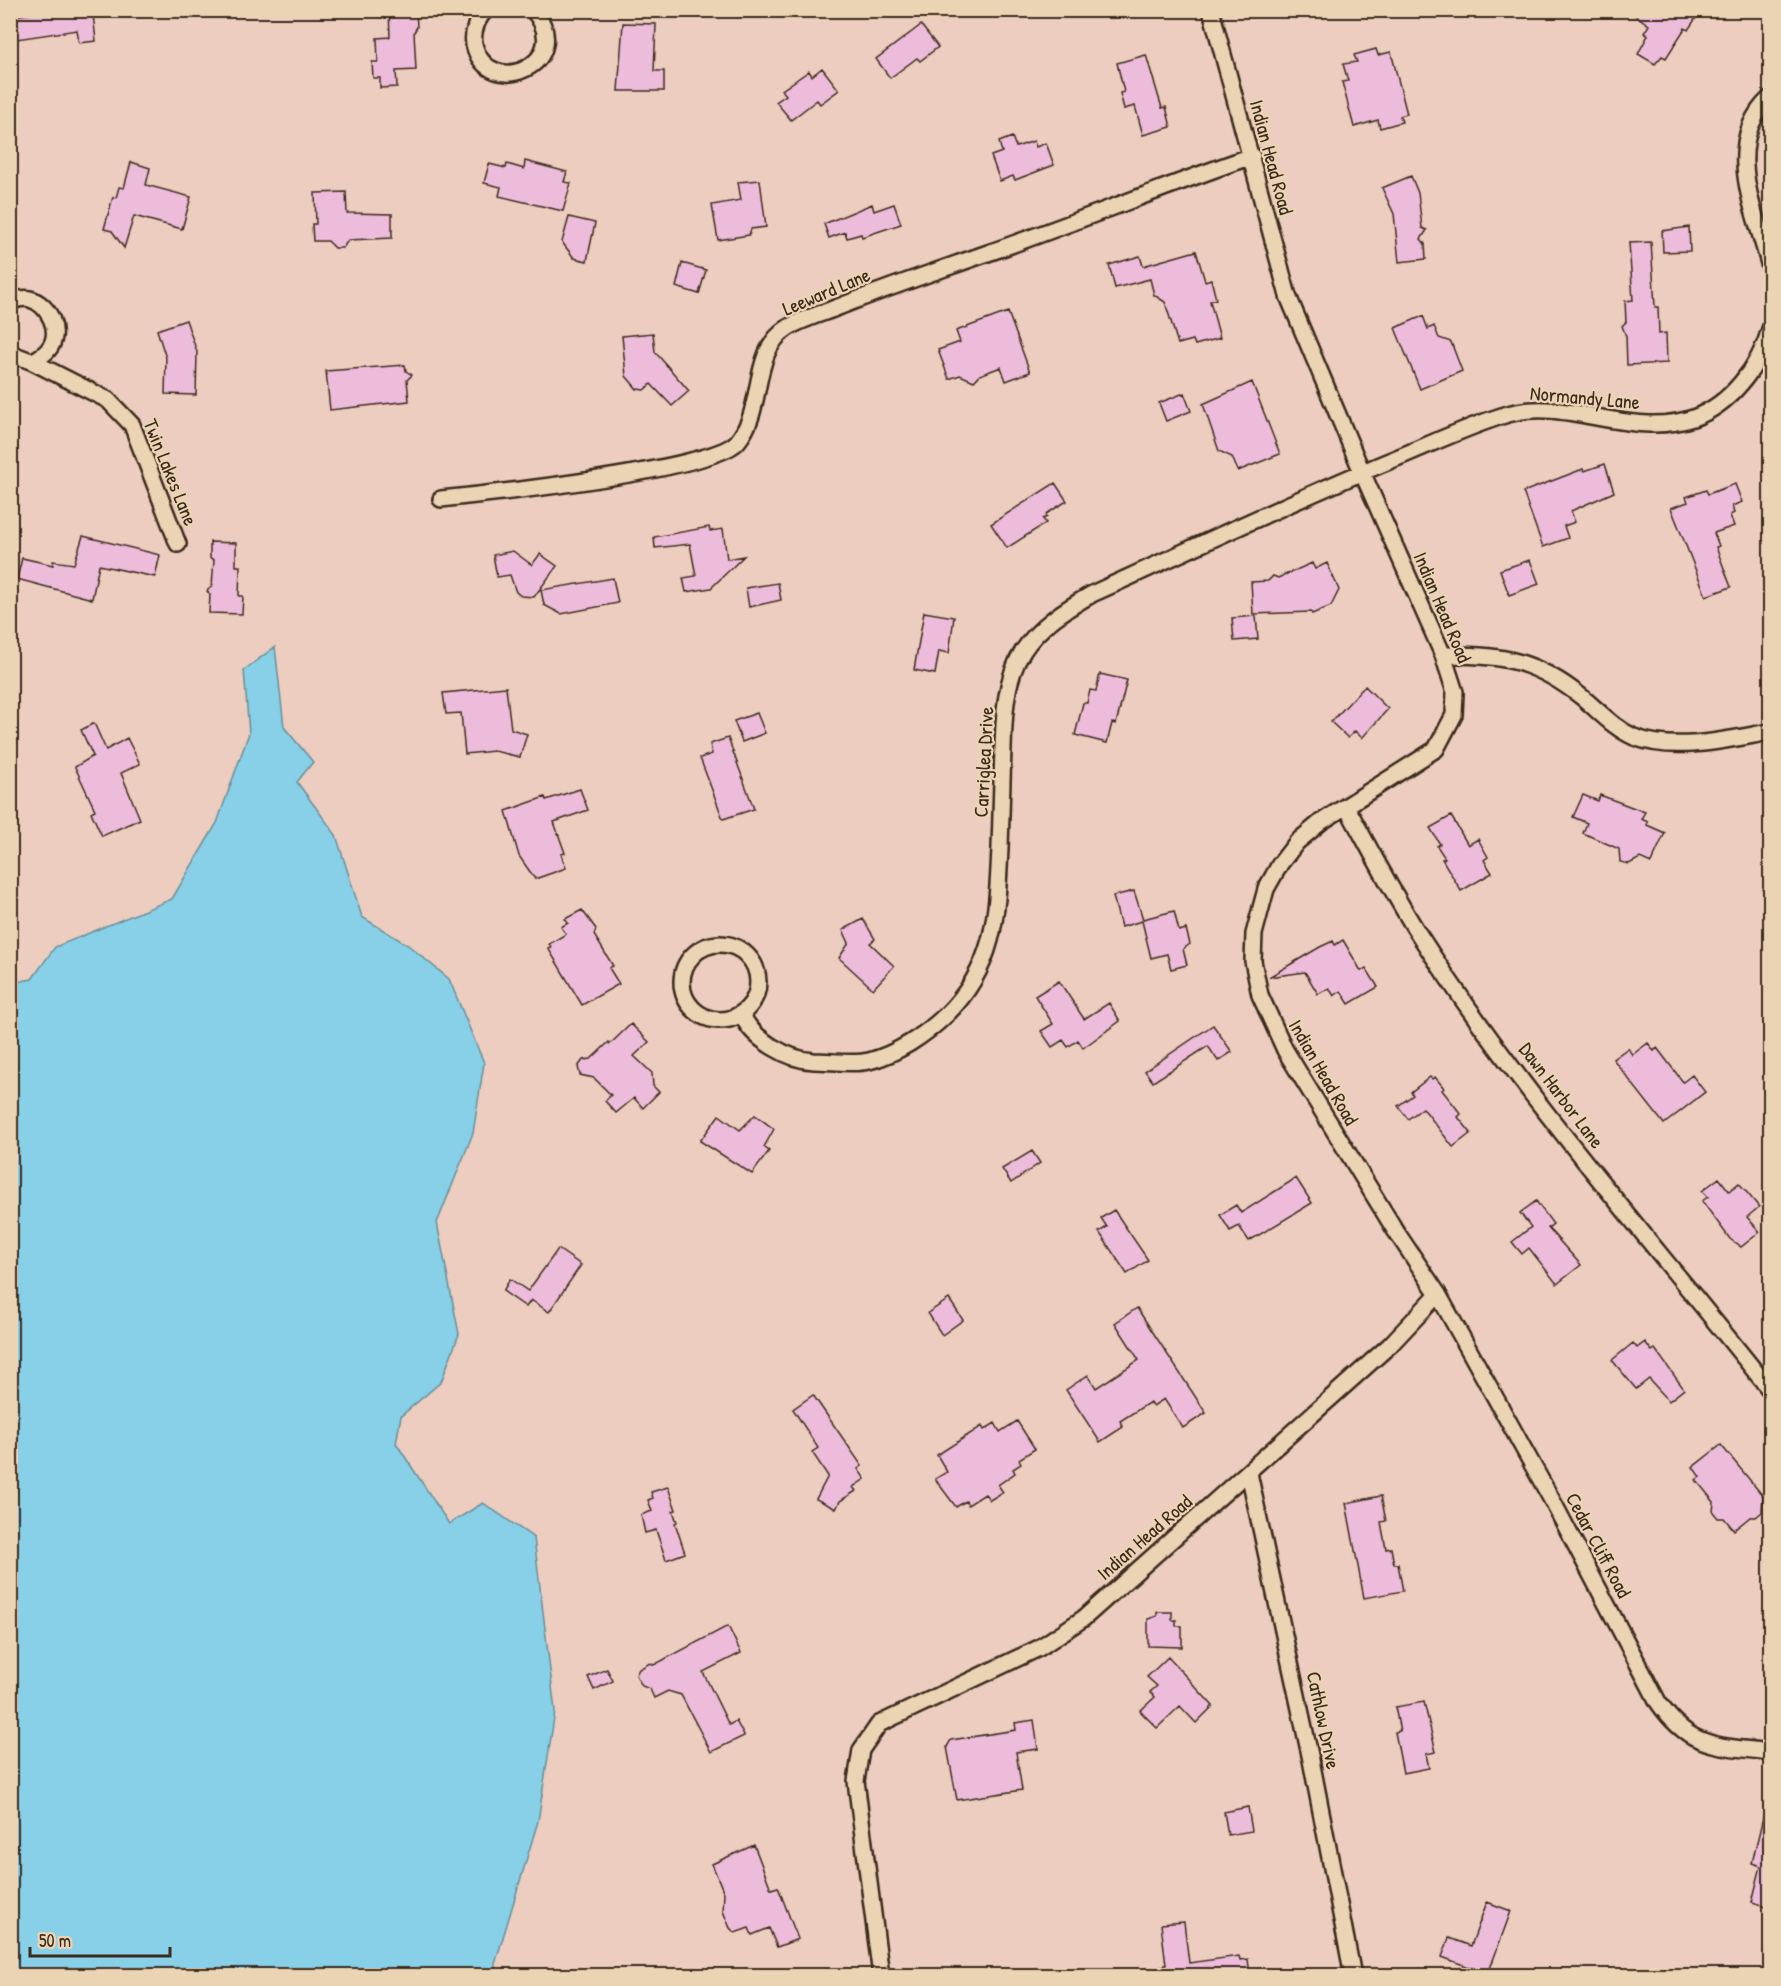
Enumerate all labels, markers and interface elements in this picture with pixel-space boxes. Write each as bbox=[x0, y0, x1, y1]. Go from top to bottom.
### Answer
street label: Indian Head Road bbox=[1244, 97, 1300, 218]
street label: Leeward Lane bbox=[778, 260, 874, 322]
street label: Normandy Lane bbox=[1529, 379, 1641, 415]
street label: Twin Lakes Lane bbox=[137, 415, 205, 529]
street label: Indian Head Road bbox=[1408, 547, 1479, 667]
street label: Carriglea Drive bbox=[967, 706, 999, 818]
street label: Indian Head Road bbox=[1283, 1014, 1365, 1130]
street label: Dawn Harbor Lane bbox=[1513, 1037, 1611, 1153]
street label: Indian Head Road bbox=[1091, 1488, 1197, 1586]
street label: Cedar Cliff Road bbox=[1560, 1488, 1638, 1603]
street label: Cathlow Drive bbox=[1301, 1669, 1347, 1771]
scale bar bbox=[30, 1920, 170, 1958]
text: 50 m bbox=[39, 1928, 71, 1953]

